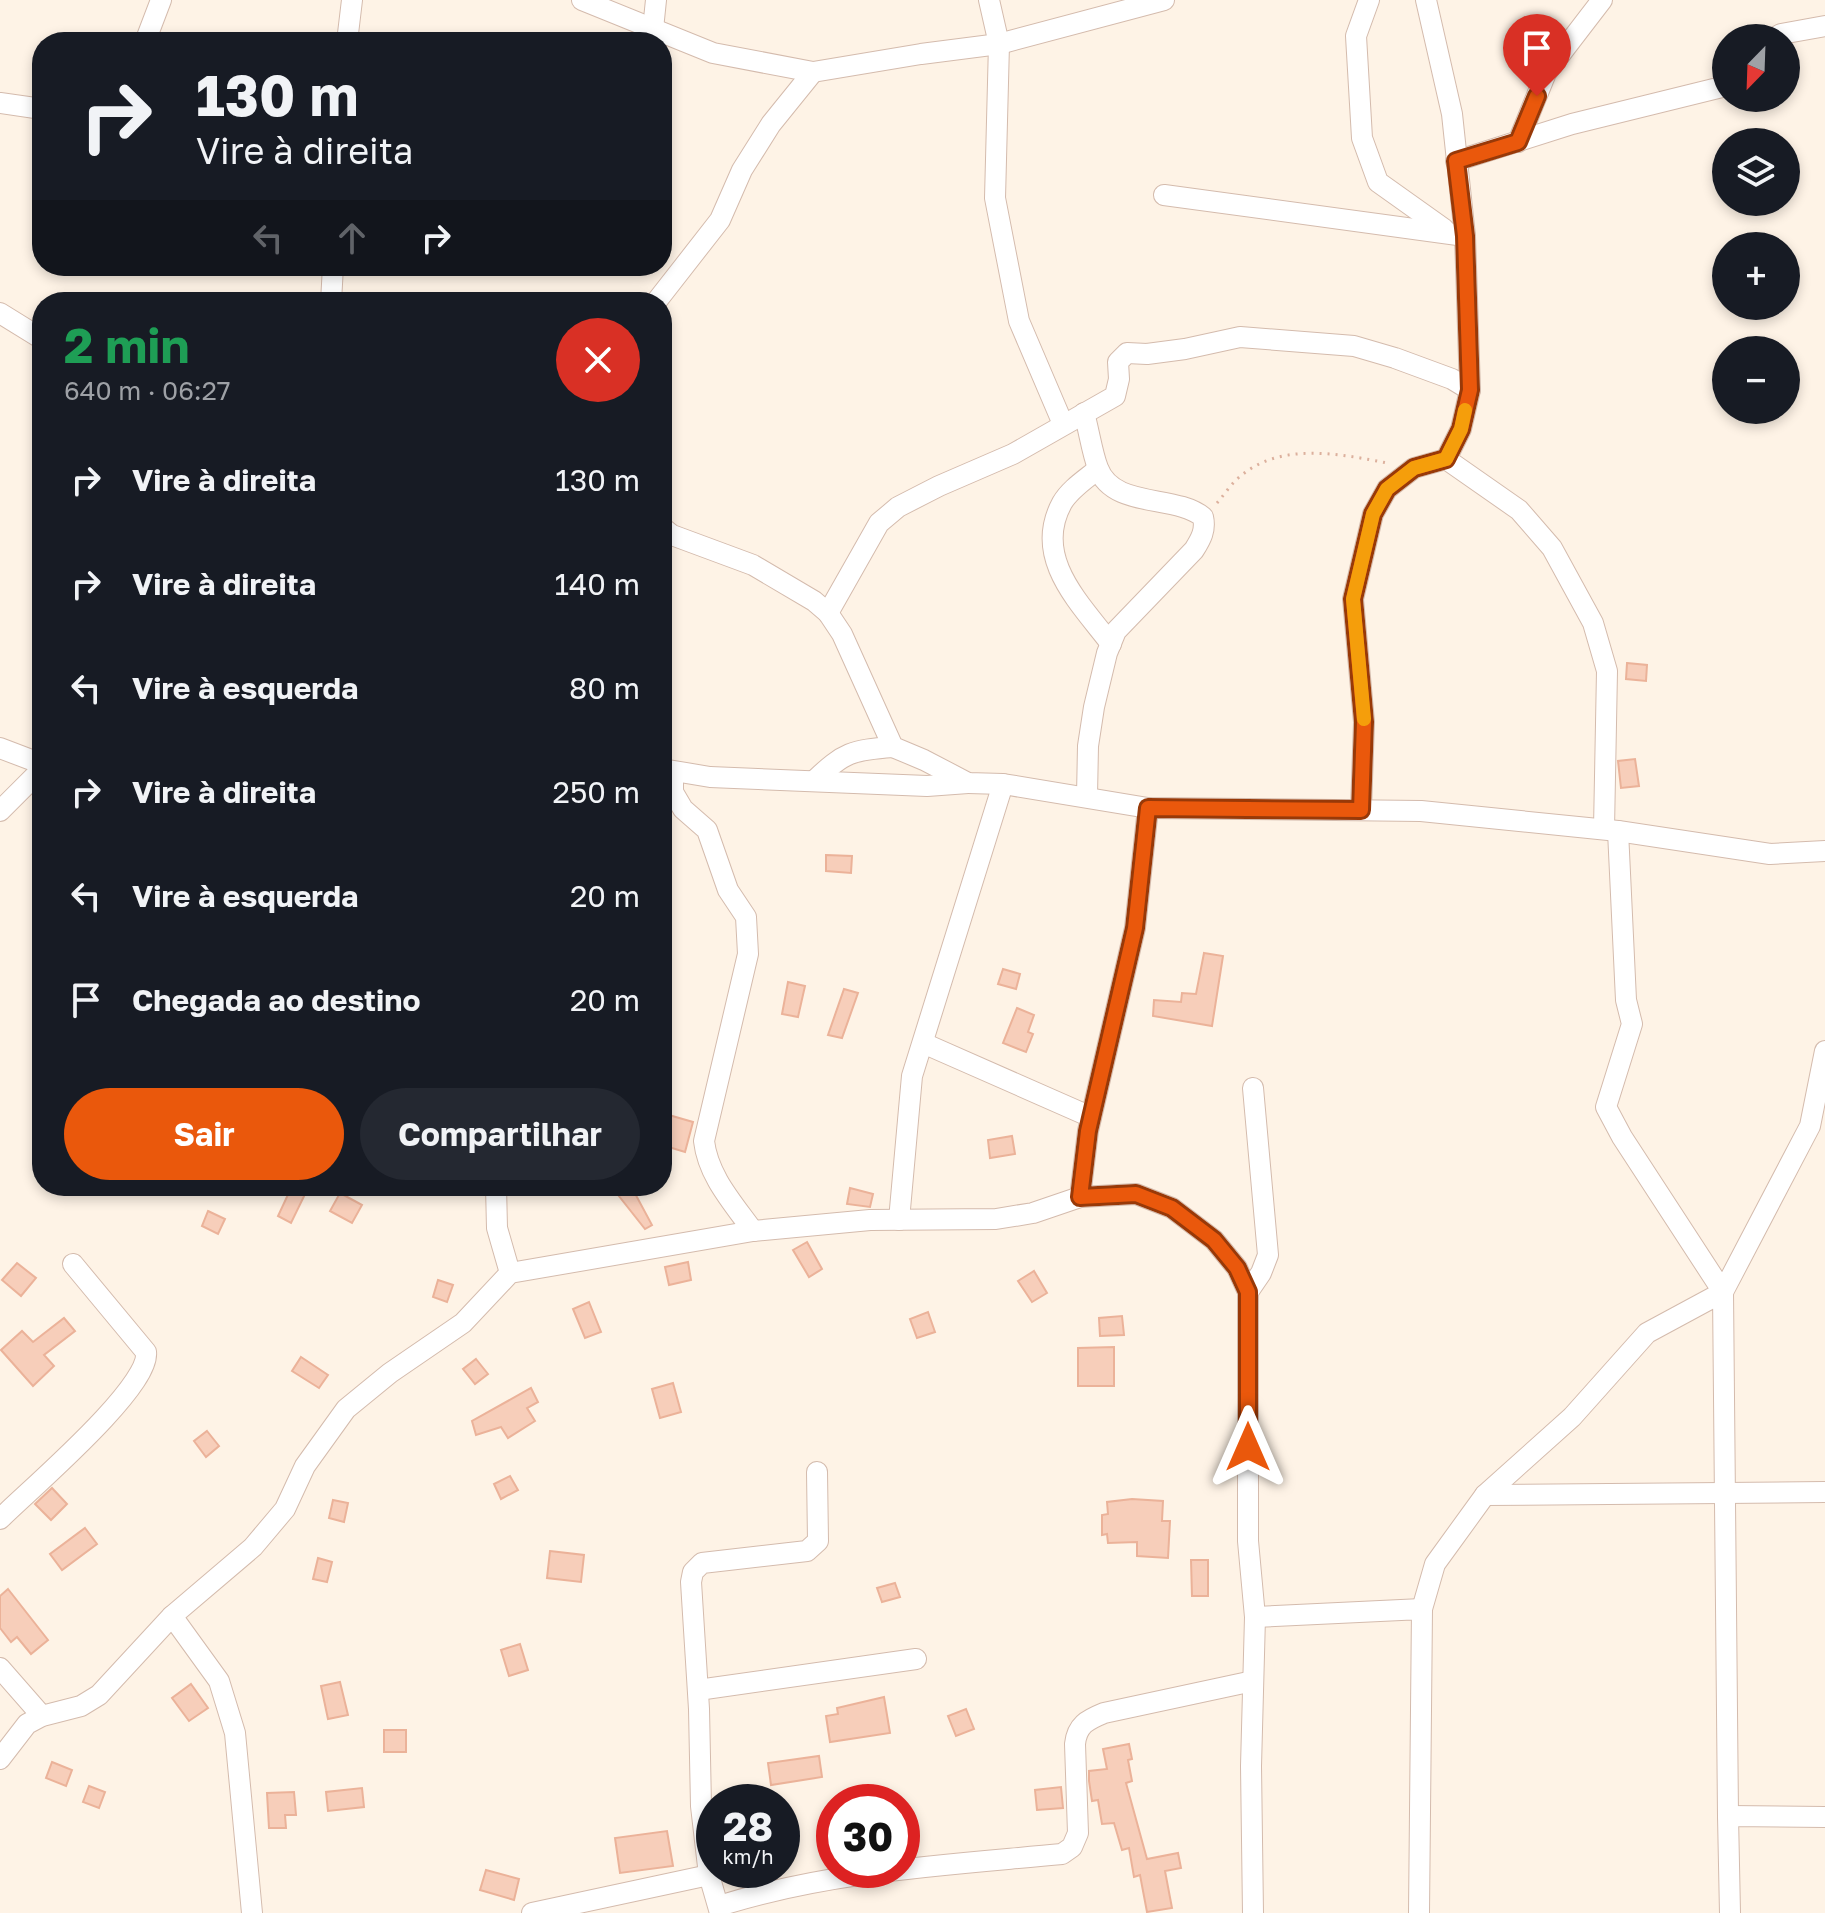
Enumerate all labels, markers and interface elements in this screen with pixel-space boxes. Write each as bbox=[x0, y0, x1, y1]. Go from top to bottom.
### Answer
pin bbox=[1503, 14.0, 1571, 96]
north arrow bbox=[1712, 24, 1800, 112]
map controls bbox=[1712, 24, 1800, 424]
icon: arrive bbox=[1515, 26, 1559, 70]
text: 130 m bbox=[196, 61, 358, 128]
icon: right bbox=[64, 64, 168, 168]
button: layers bbox=[1712, 128, 1800, 216]
text: Vire à direita bbox=[196, 129, 413, 172]
icon: left bbox=[246, 216, 290, 260]
icon: ahead bbox=[330, 216, 374, 260]
icon: right bbox=[414, 216, 458, 260]
button: + bbox=[1712, 232, 1800, 320]
text: 2 min bbox=[64, 316, 189, 374]
button: close bbox=[556, 318, 640, 402]
button: − bbox=[1712, 336, 1800, 424]
text: 640 m · 06:27 bbox=[64, 375, 231, 406]
icon: right bbox=[64, 458, 108, 502]
text: Vire à direita bbox=[132, 462, 316, 498]
text: 130 m bbox=[555, 462, 640, 498]
icon: right bbox=[64, 562, 108, 606]
text: Vire à direita bbox=[132, 566, 316, 602]
text: 140 m bbox=[555, 566, 640, 602]
icon: left bbox=[64, 666, 108, 710]
text: Vire à esquerda bbox=[132, 670, 358, 706]
text: 80 m bbox=[569, 670, 640, 706]
icon: right bbox=[64, 770, 108, 814]
text: Vire à direita bbox=[132, 774, 316, 810]
text: 250 m bbox=[553, 774, 640, 810]
icon: left bbox=[64, 874, 108, 918]
text: Vire à esquerda bbox=[132, 878, 358, 914]
text: 20 m bbox=[570, 878, 640, 914]
icon: arrive bbox=[64, 978, 108, 1022]
text: Chegada ao destino bbox=[132, 982, 420, 1018]
text: 20 m bbox=[570, 982, 640, 1018]
button: Sair bbox=[64, 1088, 344, 1180]
button: Compartilhar bbox=[360, 1088, 640, 1180]
position arrow bbox=[1206, 1405, 1290, 1489]
speed limit sign: 30 bbox=[816, 1784, 920, 1888]
text: 28 bbox=[723, 1802, 773, 1850]
text: km/h bbox=[723, 1844, 773, 1868]

